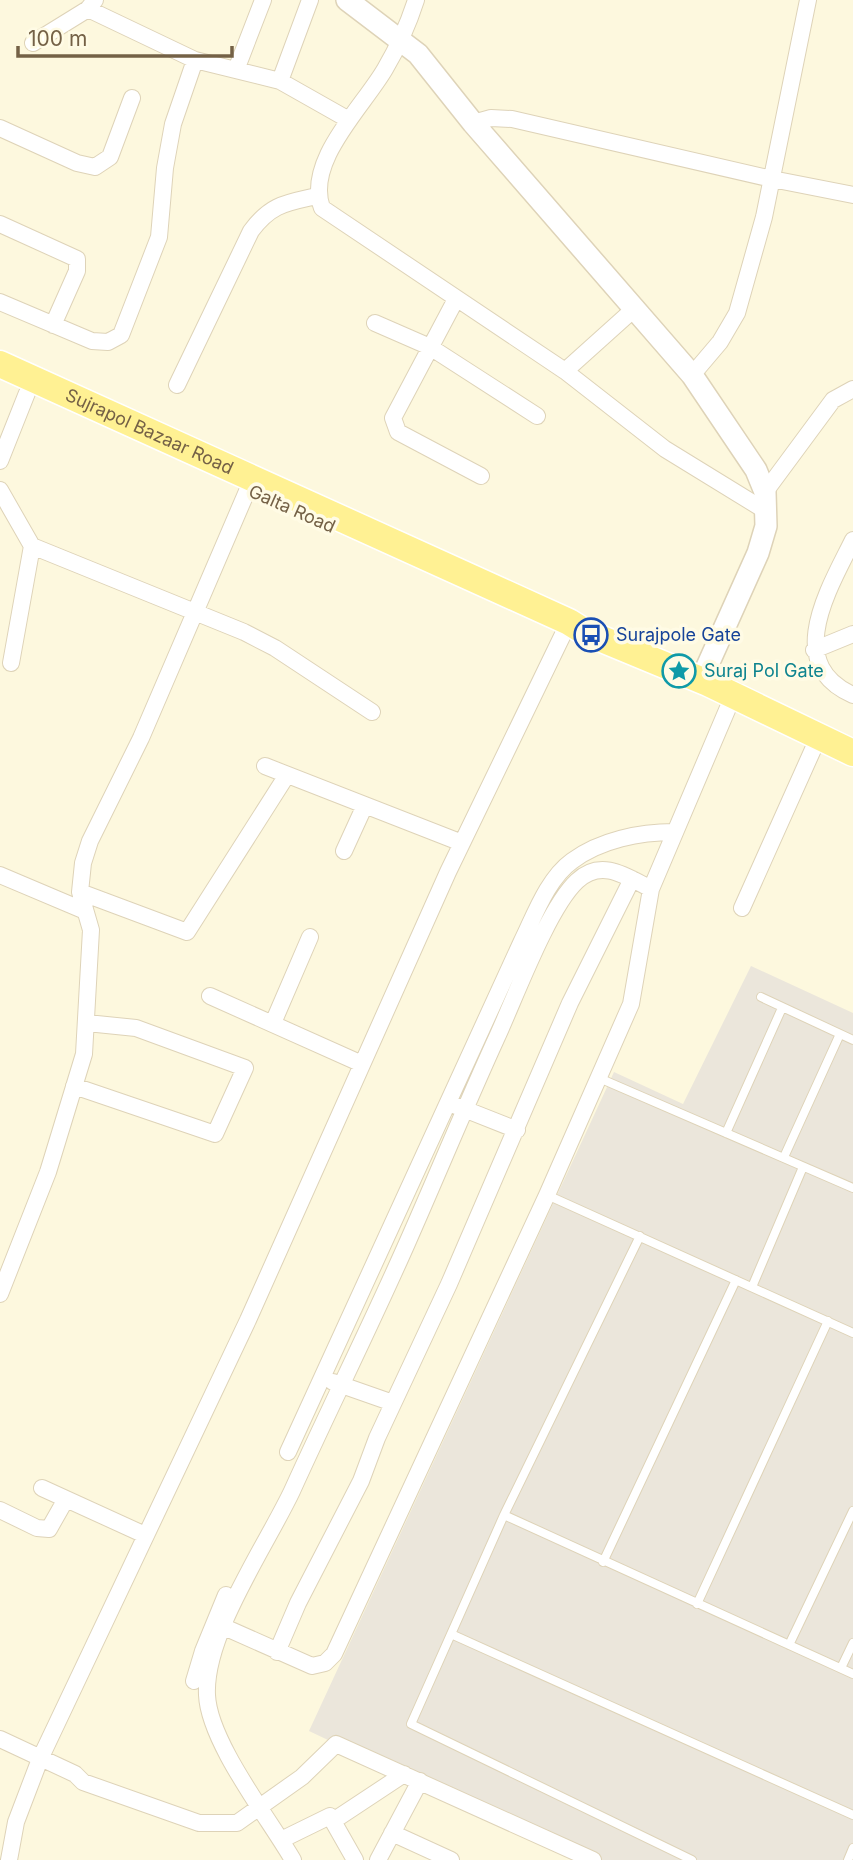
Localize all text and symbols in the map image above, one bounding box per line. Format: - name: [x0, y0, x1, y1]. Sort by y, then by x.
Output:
- scale bar: [18, 14, 231, 58]
- text: 100 m: [28, 26, 87, 51]
- street label: Sujrapol Bazaar Road: [62, 384, 237, 478]
- street label: Galta Road: [246, 480, 339, 537]
- bus stop icon: Surajpole Gate: [572, 616, 610, 654]
- place label: Surajpole Gate: [616, 624, 741, 645]
- place icon: Suraj Pol Gate: [660, 652, 698, 690]
- place label: Suraj Pol Gate: [704, 660, 824, 681]

